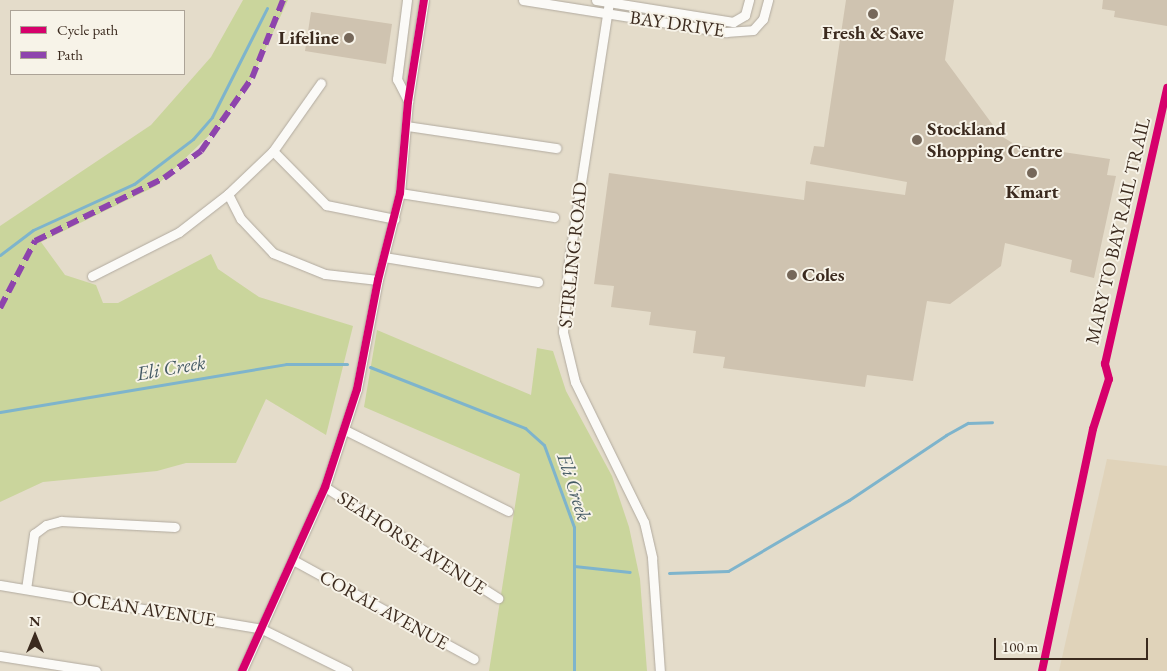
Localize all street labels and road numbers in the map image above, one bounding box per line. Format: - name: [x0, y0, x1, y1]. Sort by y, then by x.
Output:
- street label: BAY DRIVE: [628, 6, 726, 42]
- street label: MARY TO BAY RAIL TRAIL: [1081, 115, 1155, 347]
- street label: STIRLING ROAD: [554, 181, 592, 329]
- street label: SEAHORSE AVENUE: [333, 486, 491, 600]
- street label: CORAL AVENUE: [315, 565, 453, 655]
- street label: OCEAN AVENUE: [71, 586, 217, 632]

